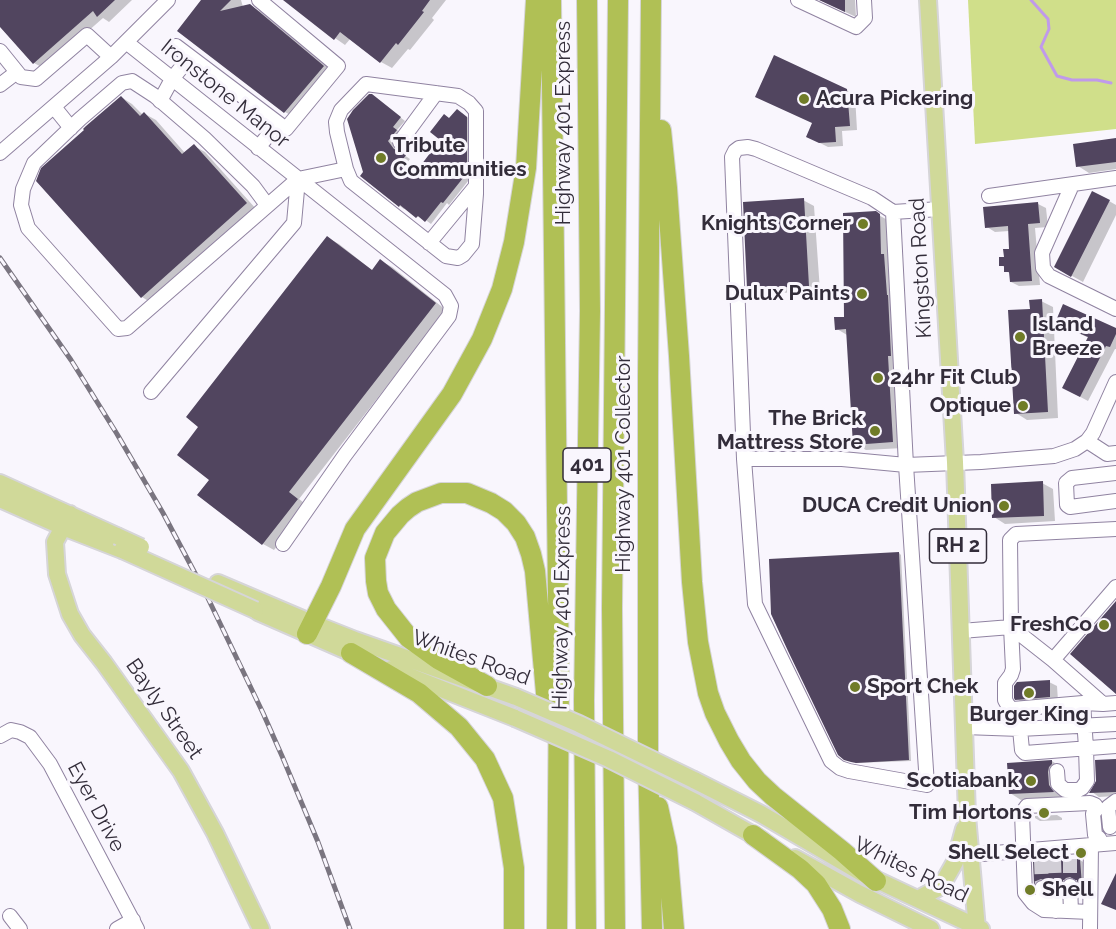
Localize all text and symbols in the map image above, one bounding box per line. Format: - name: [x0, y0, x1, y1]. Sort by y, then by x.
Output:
- street label: Highway 401 Express: [551, 21, 577, 225]
- street label: Ironstone Manor: [156, 34, 294, 154]
- place label: Acura Pickering: [816, 86, 973, 112]
- marker: Acura Pickering: [797, 92, 811, 106]
- place label: Tribute Communities: [393, 133, 527, 183]
- marker: Tribute Communities: [374, 151, 388, 165]
- street label: Kingston Road: [905, 197, 937, 339]
- place label: Knights Corner: [701, 211, 851, 237]
- marker: Knights Corner: [856, 217, 870, 231]
- place label: Dulux Paints: [725, 281, 850, 307]
- marker: Dulux Paints: [855, 287, 869, 301]
- place label: Island Breeze: [1032, 312, 1102, 362]
- marker: Island Breeze: [1013, 330, 1027, 344]
- street label: Highway 401 Collector: [611, 355, 637, 573]
- place label: 24hr Fit Club: [890, 365, 1018, 391]
- marker: 24hr Fit Club: [871, 371, 885, 385]
- place label: Optique: [930, 393, 1011, 419]
- marker: Optique: [1016, 399, 1030, 413]
- place label: The Brick Mattress Store: [717, 406, 863, 456]
- marker: The Brick Mattress Store: [868, 424, 882, 438]
- road number: 401: [563, 448, 611, 482]
- place label: DUCA Credit Union: [802, 493, 992, 519]
- marker: DUCA Credit Union: [997, 499, 1011, 513]
- street label: Highway 401 Express: [548, 506, 576, 710]
- road number: RH 2: [930, 529, 986, 563]
- place label: FreshCo: [1010, 612, 1092, 638]
- marker: FreshCo: [1097, 618, 1111, 632]
- street label: Whites Road: [409, 625, 533, 691]
- street label: Bayly Street: [120, 654, 208, 764]
- place label: Sport Chek: [867, 674, 978, 700]
- marker: Sport Chek: [848, 680, 862, 694]
- marker: Burger King: [1022, 686, 1036, 700]
- place label: Burger King: [969, 702, 1089, 728]
- street label: Eyer Drive: [62, 758, 130, 856]
- place label: Scotiabank: [907, 768, 1019, 794]
- marker: Scotiabank: [1024, 774, 1038, 788]
- place label: Tim Hortons: [909, 800, 1032, 826]
- marker: Tim Hortons: [1037, 806, 1051, 820]
- street label: Whites Road: [850, 832, 972, 908]
- place label: Shell Select: [948, 840, 1069, 866]
- marker: Shell Select: [1074, 846, 1088, 860]
- place label: Shell: [1042, 877, 1093, 903]
- marker: Shell: [1023, 883, 1037, 897]

